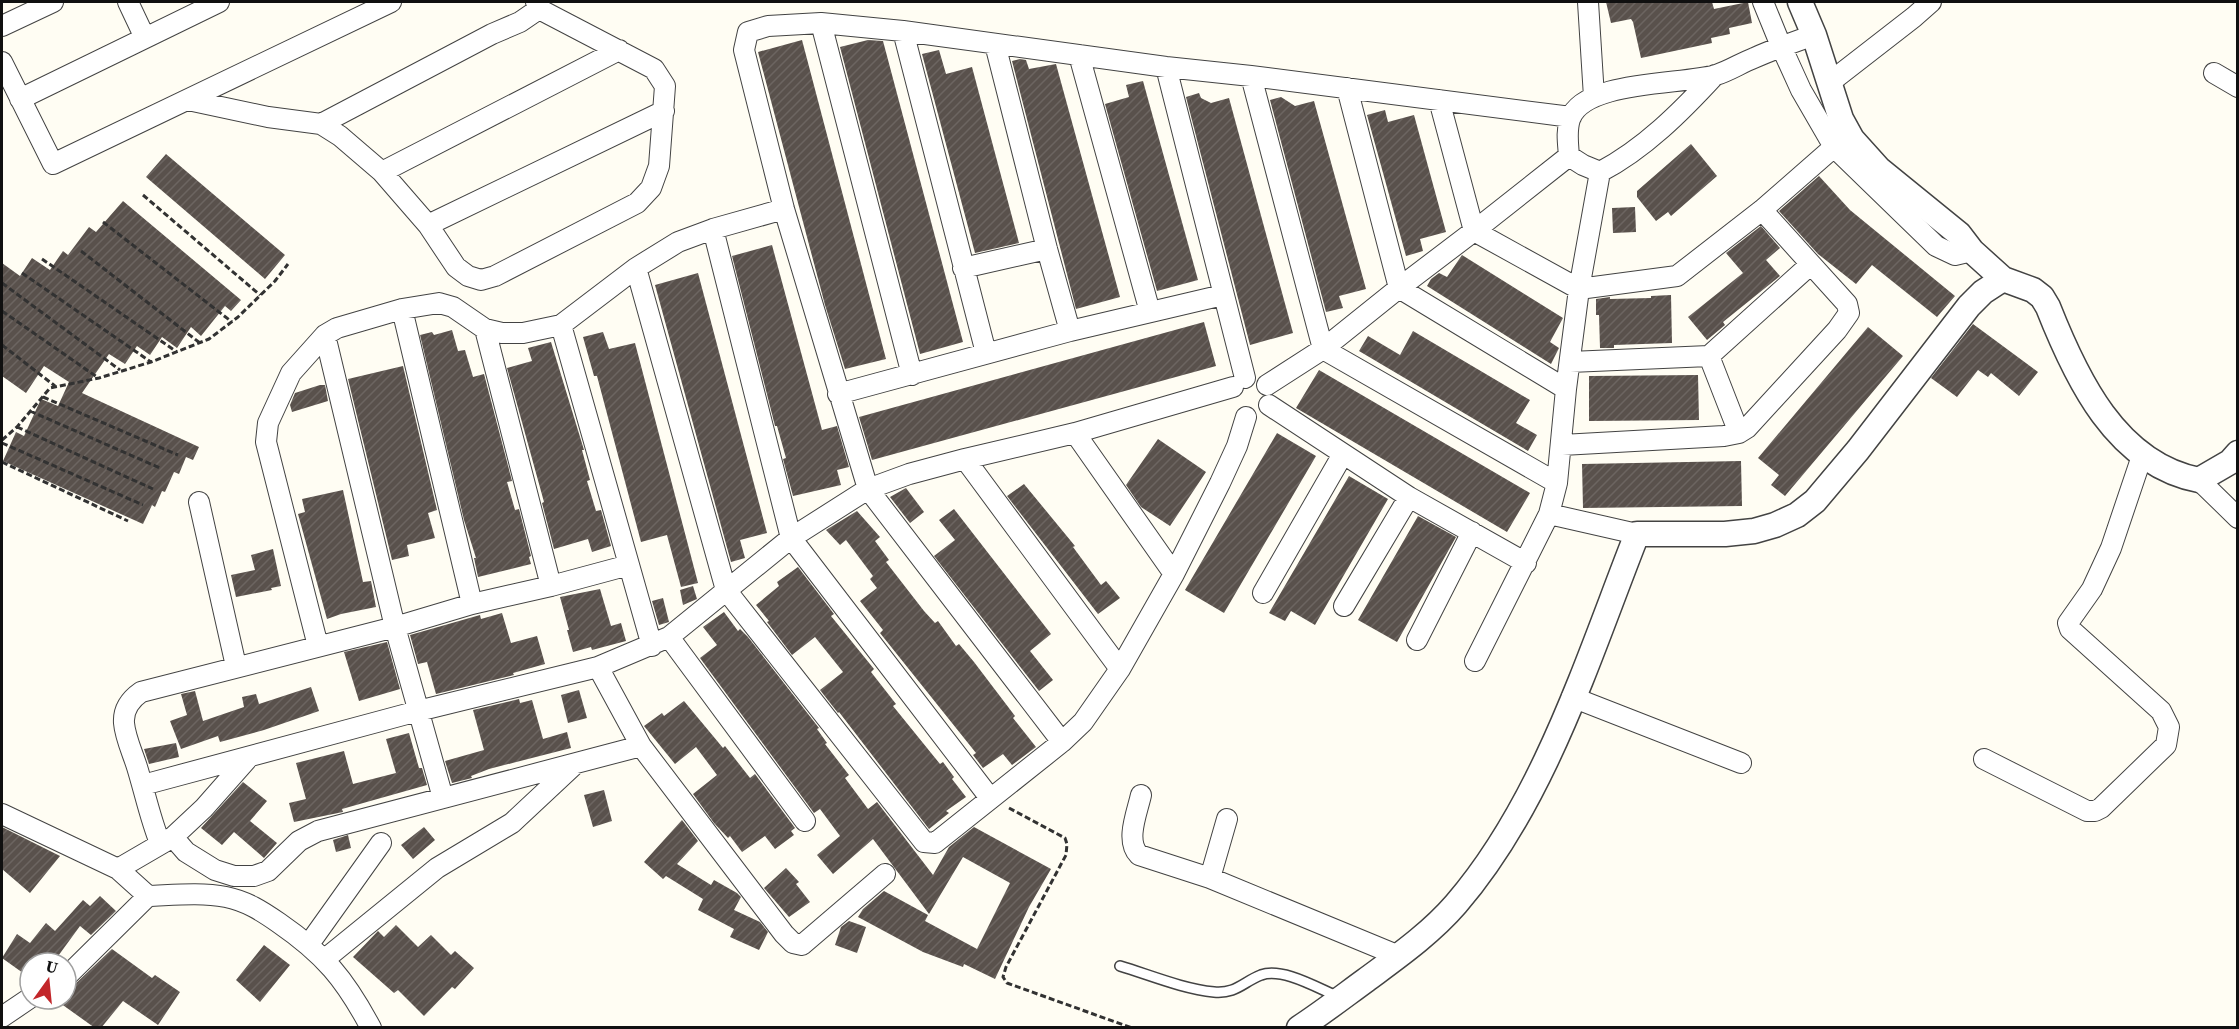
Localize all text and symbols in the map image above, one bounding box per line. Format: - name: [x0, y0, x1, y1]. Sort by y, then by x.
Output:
- north arrow: [18, 951, 78, 1011]
- text: U: [43, 954, 61, 979]

